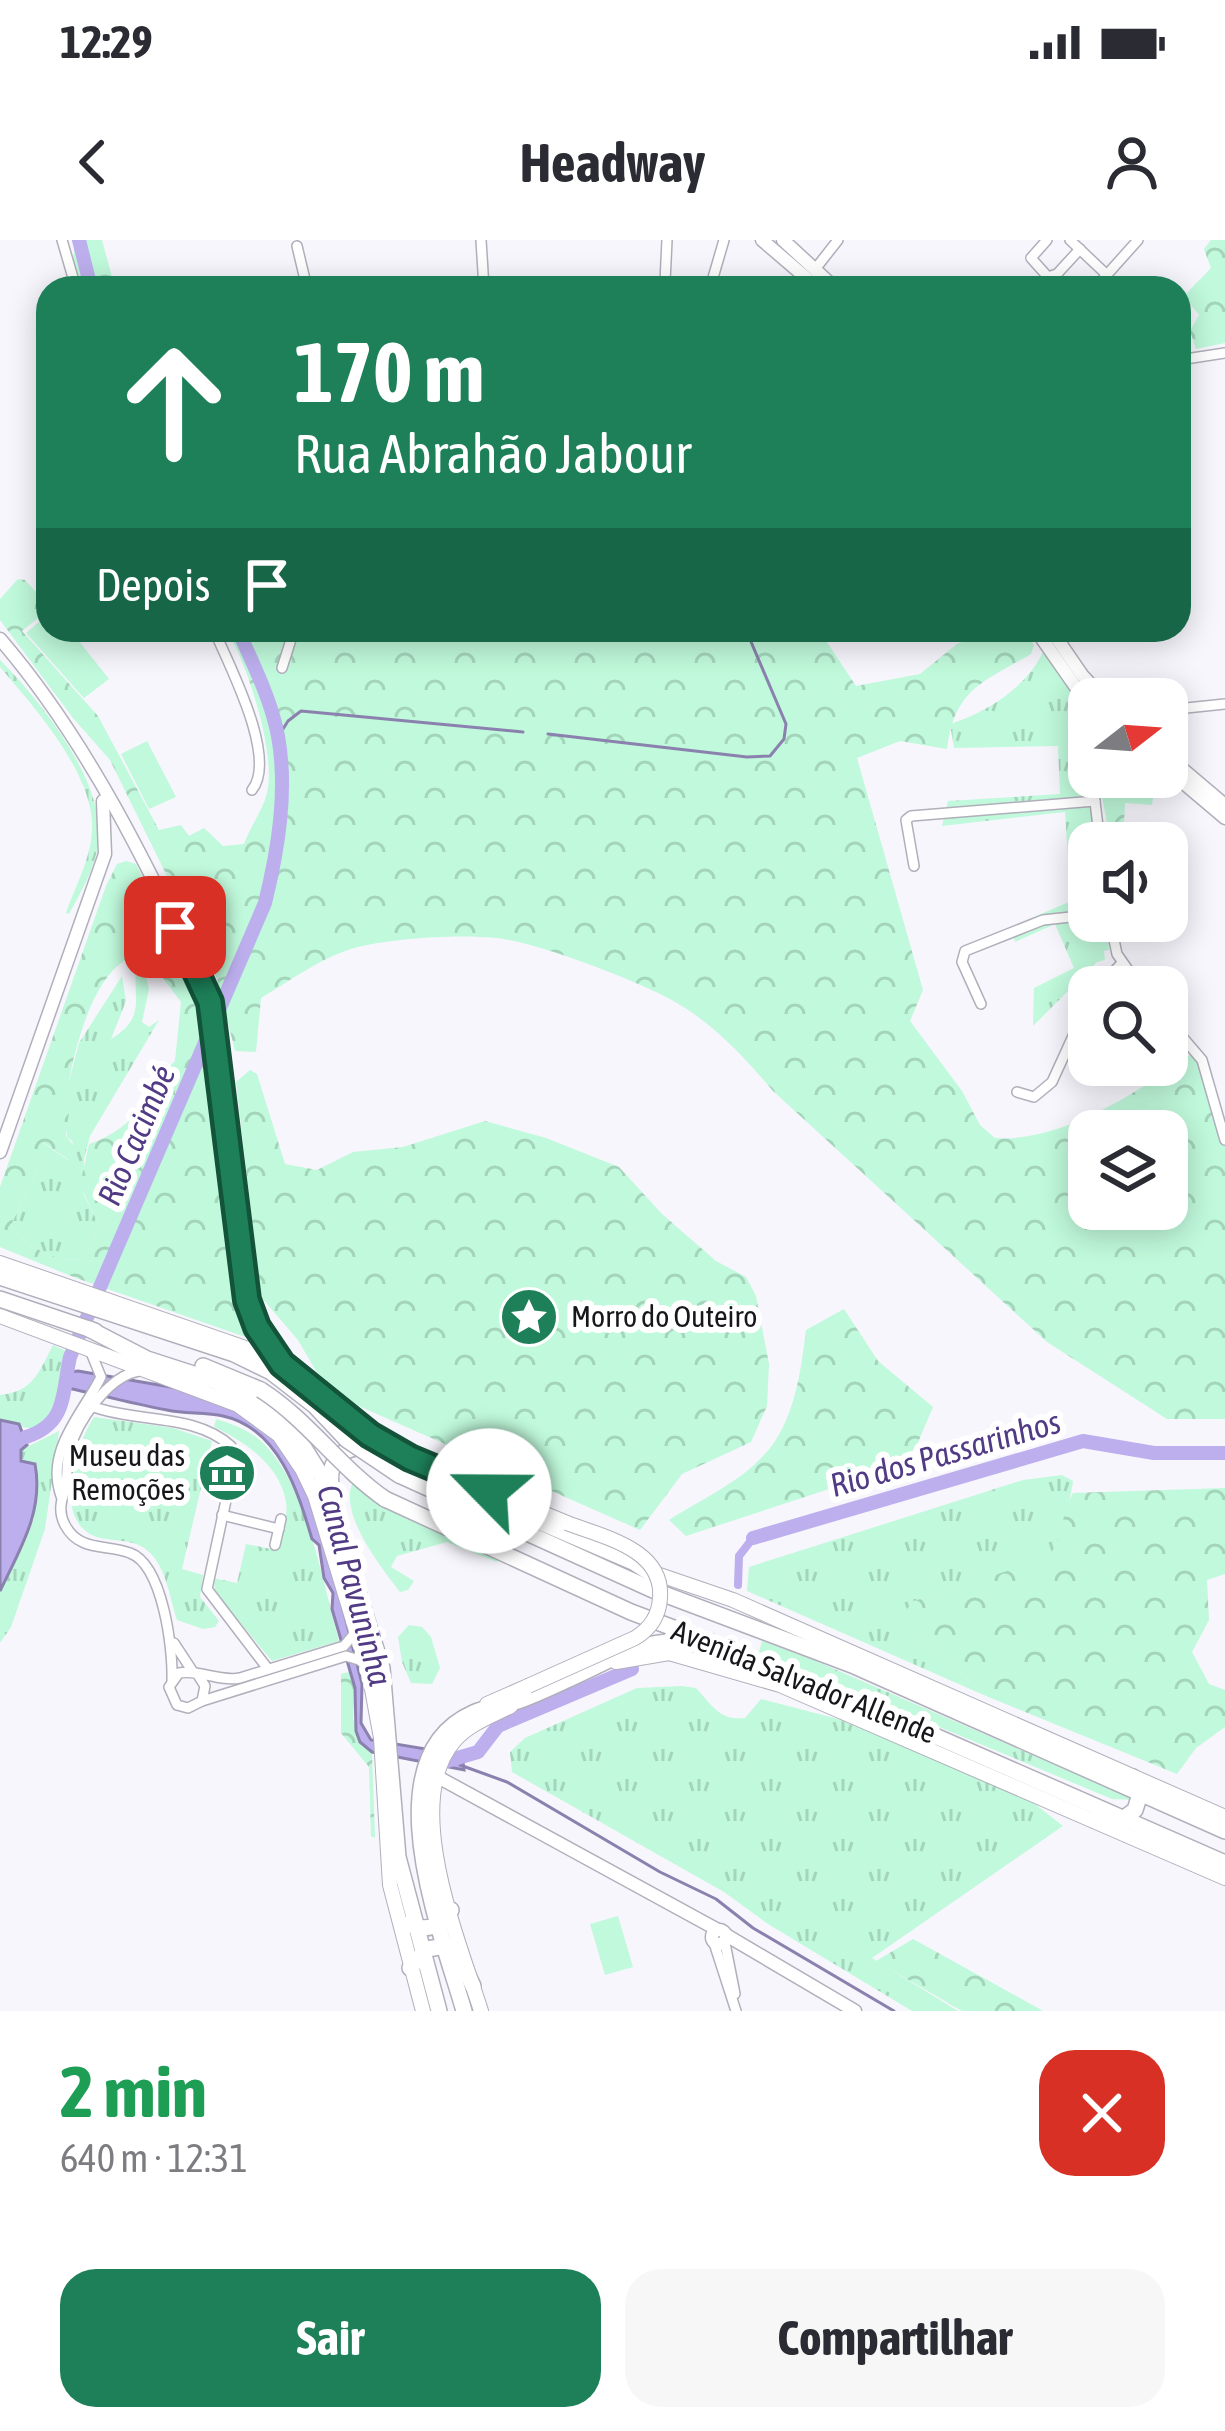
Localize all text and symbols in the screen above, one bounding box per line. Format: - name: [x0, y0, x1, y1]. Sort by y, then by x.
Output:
- text: 12:29: [60, 16, 153, 68]
- icon: back: [60, 129, 126, 195]
- icon: person: [1099, 129, 1165, 195]
- text: Headway: [520, 132, 705, 193]
- icon: ahead: [96, 324, 252, 480]
- text: 170 m: [294, 324, 484, 420]
- text: Rua Abrahão Jabour: [294, 423, 691, 484]
- icon: arrive: [234, 552, 300, 618]
- text: Depois: [96, 559, 210, 611]
- north arrow: [1068, 678, 1188, 798]
- map controls: [1068, 678, 1188, 1230]
- button: sound: [1068, 822, 1188, 942]
- pin: [124, 876, 226, 978]
- icon: arrive: [142, 894, 208, 960]
- button: search: [1068, 966, 1188, 1086]
- water label: Rio Cacimbé: [89, 1059, 183, 1211]
- button: layers: [1068, 1110, 1188, 1230]
- place icon: Morro do Outeiro: [498, 1286, 560, 1348]
- place label: Morro do Outeiro: [571, 1299, 757, 1333]
- water label: Rio dos Passarinhos: [825, 1402, 1065, 1504]
- position arrow: [426, 1428, 552, 1554]
- place label: Museu das Remoções: [69, 1438, 185, 1506]
- museum icon: Museu das Remoções: [196, 1442, 258, 1504]
- water label: Canal Pavuninha: [310, 1480, 400, 1690]
- street label: Avenida Salvador Allende: [667, 1613, 941, 1750]
- text: 2 min: [60, 2050, 207, 2132]
- button: close: [1039, 2050, 1165, 2176]
- text: 640 m · 12:31: [60, 2136, 248, 2180]
- button: Sair: [60, 2269, 601, 2407]
- button: Compartilhar: [625, 2269, 1165, 2407]

